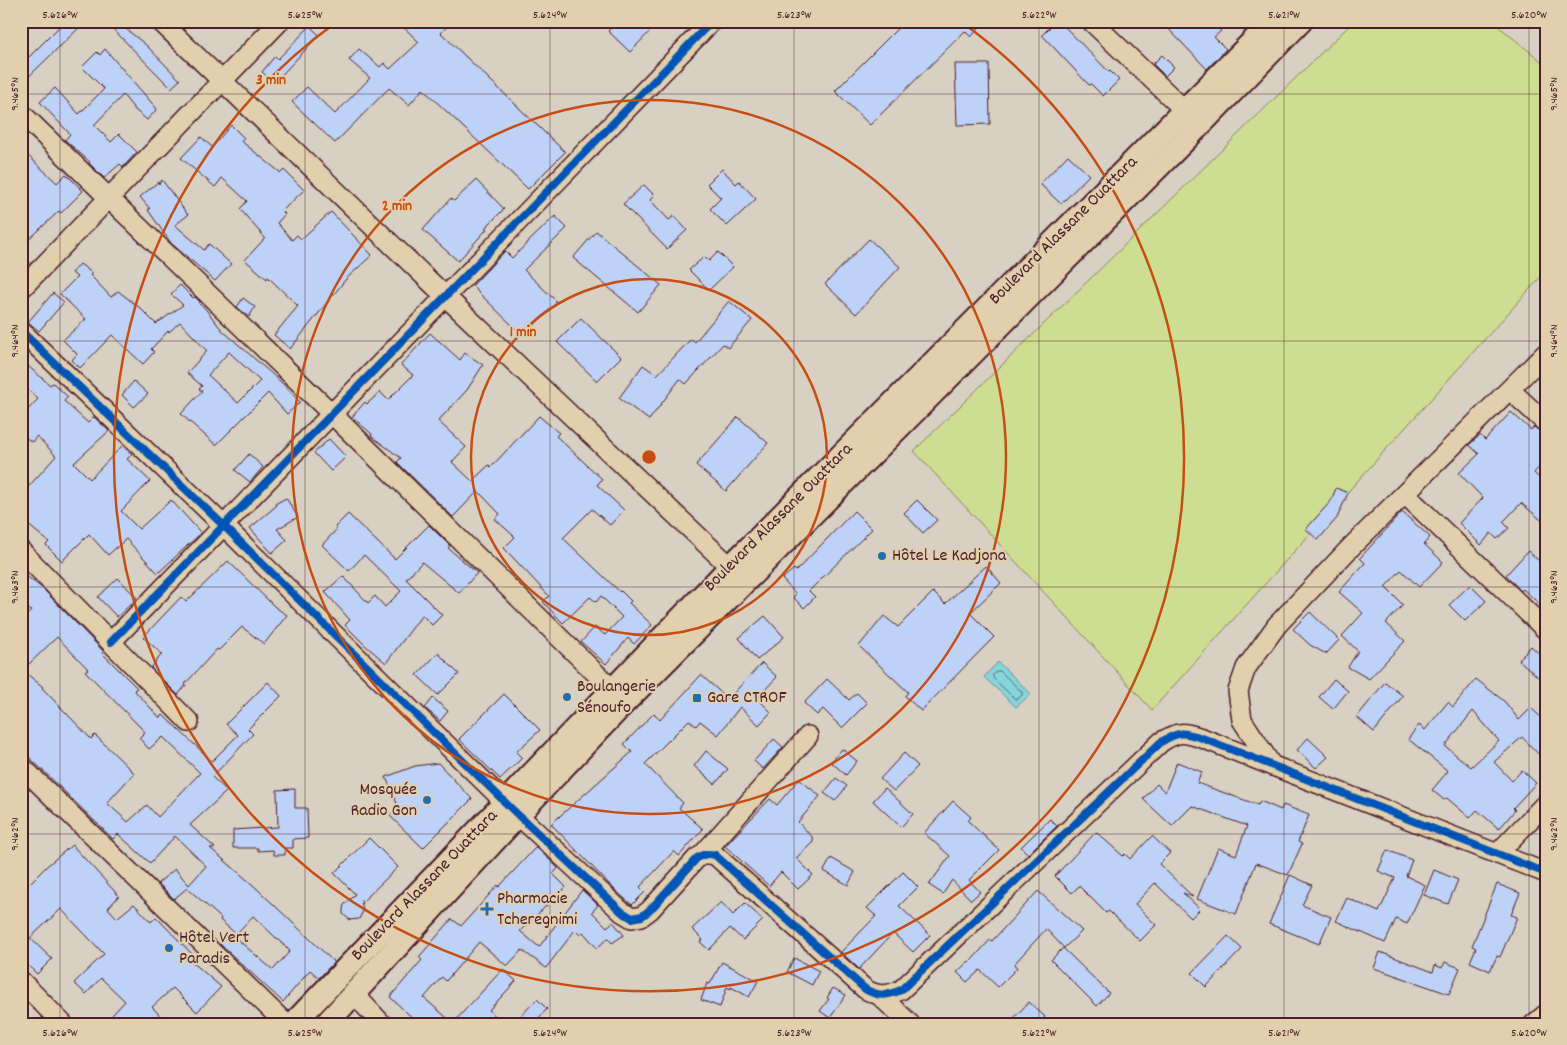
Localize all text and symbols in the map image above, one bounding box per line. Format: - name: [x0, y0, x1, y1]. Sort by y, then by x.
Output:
- text: 5.626°W: [42, 7, 78, 24]
- text: 5.625°W: [288, 7, 323, 24]
- text: 5.624°W: [533, 7, 567, 24]
- text: 5.623°W: [777, 7, 811, 24]
- text: 5.622°W: [1022, 7, 1056, 24]
- text: 5.621°W: [1268, 7, 1300, 24]
- text: 5.620°W: [1511, 7, 1547, 24]
- text: 3 min: [256, 70, 286, 92]
- text: 9.465°N: [7, 77, 24, 111]
- text: 9.465°N: [1546, 77, 1563, 111]
- street label: Boulevard Alassane Ouattara: [984, 151, 1144, 311]
- text: 2 min: [382, 196, 412, 218]
- text: 1 min: [510, 322, 536, 344]
- text: 9.464°N: [7, 324, 24, 358]
- text: 9.464°N: [1546, 324, 1563, 358]
- street label: Boulevard Alassane Ouattara: [699, 438, 859, 598]
- centre of rings: [640, 448, 658, 466]
- place label: Hôtel Le Kadjona: [892, 544, 1007, 569]
- marker: Hôtel Le Kadjona: [876, 550, 888, 562]
- text: 9.463°N: [7, 570, 24, 604]
- text: 9.463°N: [1546, 570, 1563, 604]
- place label: Boulangerie Sénoufo: [577, 675, 656, 721]
- place label: Gare CTROF: [707, 686, 786, 711]
- marker: Boulangerie Sénoufo: [561, 691, 573, 703]
- marker: Gare CTROF: [691, 692, 703, 704]
- place label: Mosquée Radio Gon: [351, 778, 417, 824]
- marker: Mosquée Radio Gon: [421, 794, 433, 806]
- street label: Boulevard Alassane Ouattara: [346, 804, 504, 967]
- text: 9.462°N: [7, 817, 24, 851]
- text: 9.462°N: [1546, 817, 1563, 851]
- place label: Pharmacie Tcheregnimi: [497, 887, 577, 933]
- marker: Pharmacie Tcheregnimi: [481, 903, 493, 915]
- place label: Hôtel Vert Paradis: [179, 926, 249, 972]
- marker: Hôtel Vert Paradis: [163, 942, 175, 954]
- text: 5.626°W: [42, 1025, 78, 1042]
- text: 5.625°W: [288, 1025, 323, 1042]
- text: 5.624°W: [533, 1025, 567, 1042]
- text: 5.623°W: [777, 1025, 811, 1042]
- text: 5.622°W: [1022, 1025, 1056, 1042]
- text: 5.621°W: [1268, 1025, 1300, 1042]
- text: 5.620°W: [1511, 1025, 1547, 1042]

